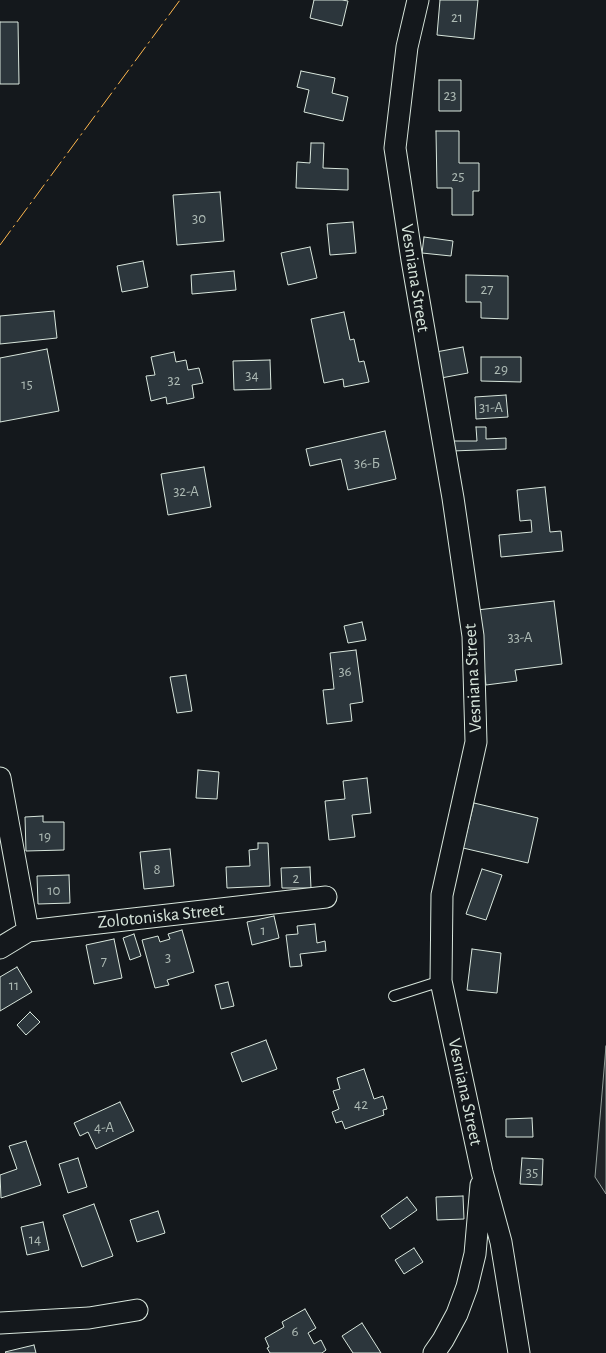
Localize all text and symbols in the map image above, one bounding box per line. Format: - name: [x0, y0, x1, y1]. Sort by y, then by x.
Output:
- house number: 21: [451, 8, 463, 26]
- house number: 23: [443, 86, 457, 104]
- house number: 25: [451, 167, 465, 185]
- house number: 30: [192, 209, 206, 227]
- street label: Vesniana Street: [396, 222, 434, 334]
- house number: 27: [480, 280, 494, 298]
- house number: 29: [494, 360, 508, 378]
- house number: 34: [245, 366, 259, 384]
- house number: 32: [167, 371, 181, 389]
- house number: 15: [21, 375, 33, 393]
- house number: 31-А: [479, 398, 503, 416]
- house number: 36-Б: [354, 454, 380, 472]
- house number: 32-А: [173, 482, 199, 500]
- street label: Vesniana Street: [459, 623, 487, 733]
- house number: 33-А: [507, 628, 533, 646]
- house number: 36: [338, 662, 352, 680]
- house number: 19: [39, 827, 51, 845]
- house number: 8: [153, 860, 161, 878]
- house number: 2: [293, 869, 299, 887]
- house number: 10: [47, 881, 61, 899]
- street label: Zolotoniska Street: [97, 899, 225, 933]
- house number: 1: [260, 921, 266, 939]
- house number: 3: [165, 948, 171, 966]
- house number: 7: [101, 952, 107, 970]
- house number: 11: [9, 976, 19, 994]
- street label: Vesniana Street: [443, 1036, 487, 1148]
- house number: 42: [354, 1095, 368, 1113]
- house number: 4-А: [94, 1118, 114, 1136]
- house number: 35: [526, 1163, 538, 1181]
- house number: 14: [29, 1230, 41, 1248]
- house number: 6: [291, 1322, 299, 1340]

